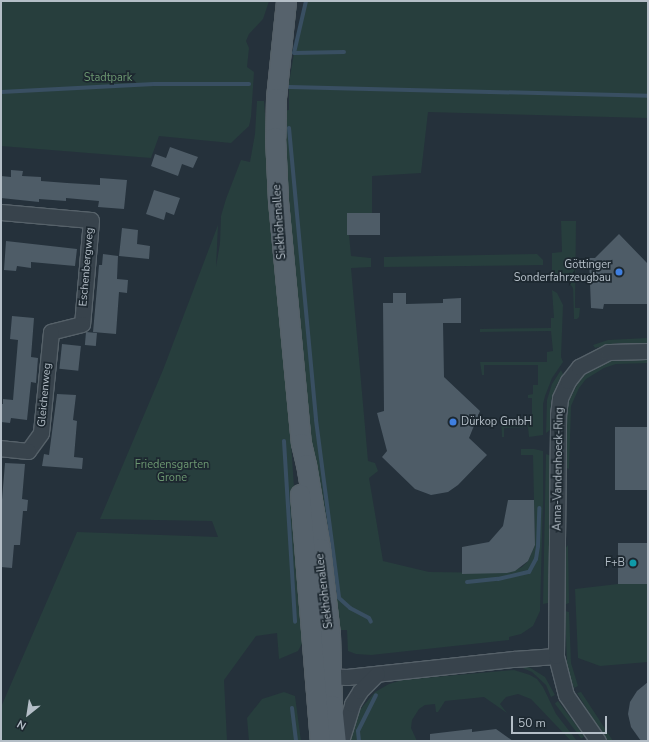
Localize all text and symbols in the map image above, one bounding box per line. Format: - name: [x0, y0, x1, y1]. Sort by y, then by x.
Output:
- park label: Stadtpark: [84, 71, 132, 85]
- street label: Siekhöhenallee: [271, 184, 289, 260]
- street label: Eschenbergweg: [77, 227, 97, 307]
- place label: Göttinger Sonderfahrzeugbau: [514, 259, 611, 285]
- marker: Göttinger Sonderfahrzeugbau: [614, 267, 624, 277]
- street label: Gleichenweg: [36, 362, 54, 428]
- street label: Anna-Vandenhoeck-Ring: [551, 407, 567, 531]
- place label: Dürkop GmbH: [461, 415, 532, 429]
- marker: Dürkop GmbH: [448, 417, 458, 427]
- park label: Friedensgarten Grone: [135, 459, 209, 485]
- street label: Siekhöhenallee: [314, 553, 336, 629]
- place label: F+B: [605, 556, 625, 570]
- marker: F+B: [628, 558, 638, 568]
- north arrow: [8, 694, 48, 734]
- scale bar: [513, 708, 609, 734]
- text: 50 m: [518, 715, 546, 731]
- text: N: [14, 716, 29, 733]

